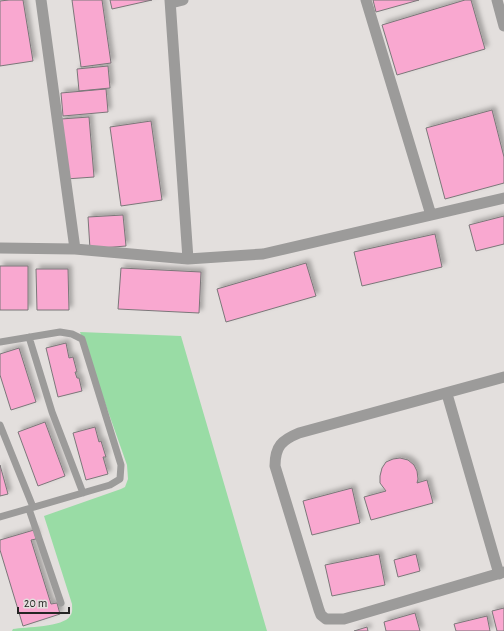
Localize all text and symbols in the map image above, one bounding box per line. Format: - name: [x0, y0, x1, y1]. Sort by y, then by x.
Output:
- scale bar: [18, 589, 69, 615]
- text: 20 m: [24, 597, 47, 609]

